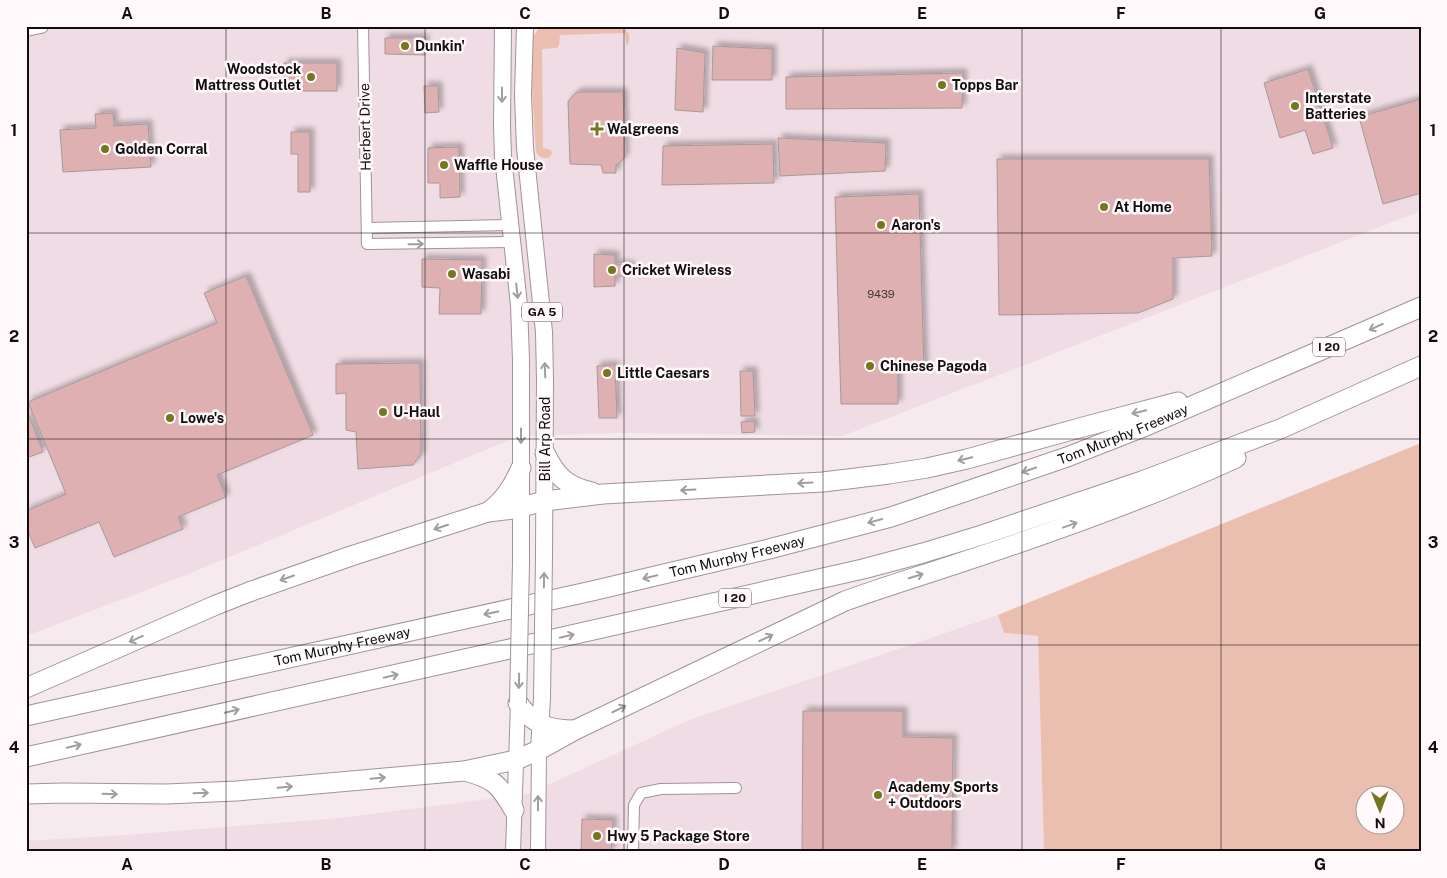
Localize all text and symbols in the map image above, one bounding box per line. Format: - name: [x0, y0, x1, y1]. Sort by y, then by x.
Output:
- text: A: [121, 4, 133, 23]
- text: B: [321, 4, 332, 23]
- text: C: [519, 4, 531, 23]
- text: D: [718, 4, 730, 23]
- text: E: [917, 4, 927, 23]
- text: F: [1116, 4, 1126, 23]
- text: G: [1314, 4, 1326, 23]
- place label: Dunkin': [415, 38, 465, 54]
- marker: Dunkin': [399, 40, 411, 52]
- place label: Woodstock Mattress Outlet: [195, 61, 301, 93]
- marker: Woodstock Mattress Outlet: [305, 71, 317, 83]
- place label: Topps Bar: [952, 77, 1019, 93]
- marker: Topps Bar: [936, 79, 948, 91]
- street label: Herbert Drive: [356, 83, 374, 171]
- one-way arrow: [497, 86, 507, 102]
- place label: Interstate Batteries: [1305, 90, 1371, 122]
- marker: Interstate Batteries: [1289, 100, 1301, 112]
- text: 1: [11, 121, 17, 140]
- place label: Walgreens: [607, 121, 679, 137]
- text: 1: [1430, 121, 1436, 140]
- marker: Walgreens: [591, 123, 603, 135]
- place label: Golden Corral: [115, 141, 208, 157]
- marker: Golden Corral: [99, 143, 111, 155]
- place label: Waffle House: [454, 157, 543, 173]
- marker: Waffle House: [438, 159, 450, 171]
- place label: At Home: [1114, 199, 1172, 215]
- marker: At Home: [1098, 201, 1110, 213]
- place label: Aaron's: [891, 217, 941, 233]
- marker: Aaron's: [875, 219, 887, 231]
- one-way arrow: [407, 239, 423, 248]
- place label: Cricket Wireless: [622, 262, 732, 278]
- marker: Cricket Wireless: [606, 264, 618, 276]
- place label: Wasabi: [462, 266, 510, 282]
- marker: Wasabi: [446, 268, 458, 280]
- one-way arrow: [512, 283, 522, 299]
- house number: 9439: [867, 288, 895, 300]
- road number: GA 5: [522, 302, 562, 322]
- one-way arrow: [1369, 322, 1384, 332]
- text: 2: [9, 327, 19, 346]
- text: 2: [1428, 327, 1438, 346]
- road number: I 20: [1313, 338, 1345, 357]
- place label: Chinese Pagoda: [880, 358, 987, 374]
- marker: Chinese Pagoda: [864, 360, 876, 372]
- one-way arrow: [540, 362, 550, 378]
- place label: Little Caesars: [617, 365, 710, 381]
- marker: Little Caesars: [601, 367, 613, 379]
- street label: Bill Arp Road: [537, 397, 553, 481]
- street label: Tom Murphy Freeway: [1056, 400, 1191, 468]
- place label: U-Haul: [393, 404, 441, 420]
- marker: U-Haul: [377, 406, 389, 418]
- one-way arrow: [1132, 408, 1148, 417]
- place label: Lowe's: [180, 410, 224, 426]
- marker: Lowe's: [164, 412, 176, 424]
- one-way arrow: [516, 428, 526, 444]
- one-way arrow: [958, 455, 974, 464]
- one-way arrow: [1022, 466, 1038, 475]
- one-way arrow: [797, 479, 813, 488]
- one-way arrow: [680, 485, 696, 494]
- one-way arrow: [868, 517, 884, 526]
- one-way arrow: [1062, 520, 1077, 529]
- one-way arrow: [433, 522, 449, 532]
- street label: Tom Murphy Freeway: [668, 532, 807, 580]
- text: 3: [9, 533, 19, 552]
- text: 3: [1428, 533, 1438, 552]
- one-way arrow: [907, 571, 923, 581]
- one-way arrow: [539, 572, 549, 588]
- one-way arrow: [642, 573, 658, 582]
- one-way arrow: [280, 574, 295, 583]
- road number: I 20: [719, 588, 751, 608]
- one-way arrow: [483, 609, 499, 618]
- street label: Tom Murphy Freeway: [273, 623, 413, 669]
- one-way arrow: [558, 631, 574, 640]
- one-way arrow: [758, 633, 773, 642]
- one-way arrow: [129, 635, 144, 645]
- one-way arrow: [383, 671, 399, 680]
- one-way arrow: [514, 673, 523, 689]
- one-way arrow: [611, 703, 626, 713]
- one-way arrow: [224, 706, 240, 715]
- text: 4: [9, 738, 20, 757]
- text: 4: [1428, 738, 1439, 757]
- one-way arrow: [65, 741, 81, 751]
- one-way arrow: [370, 774, 386, 783]
- place label: Academy Sports + Outdoors: [888, 779, 998, 811]
- one-way arrow: [277, 782, 293, 792]
- north arrow: [1354, 786, 1404, 836]
- one-way arrow: [193, 788, 209, 797]
- one-way arrow: [102, 789, 118, 798]
- marker: Academy Sports + Outdoors: [872, 789, 884, 801]
- one-way arrow: [533, 795, 543, 812]
- text: N: [1375, 815, 1386, 831]
- place label: Hwy 5 Package Store: [607, 828, 750, 844]
- marker: Hwy 5 Package Store: [591, 830, 603, 842]
- text: A: [121, 855, 133, 874]
- text: B: [321, 855, 332, 874]
- text: C: [519, 855, 531, 874]
- text: D: [718, 855, 730, 874]
- text: E: [917, 855, 927, 874]
- text: F: [1116, 855, 1126, 874]
- text: G: [1314, 855, 1326, 874]

